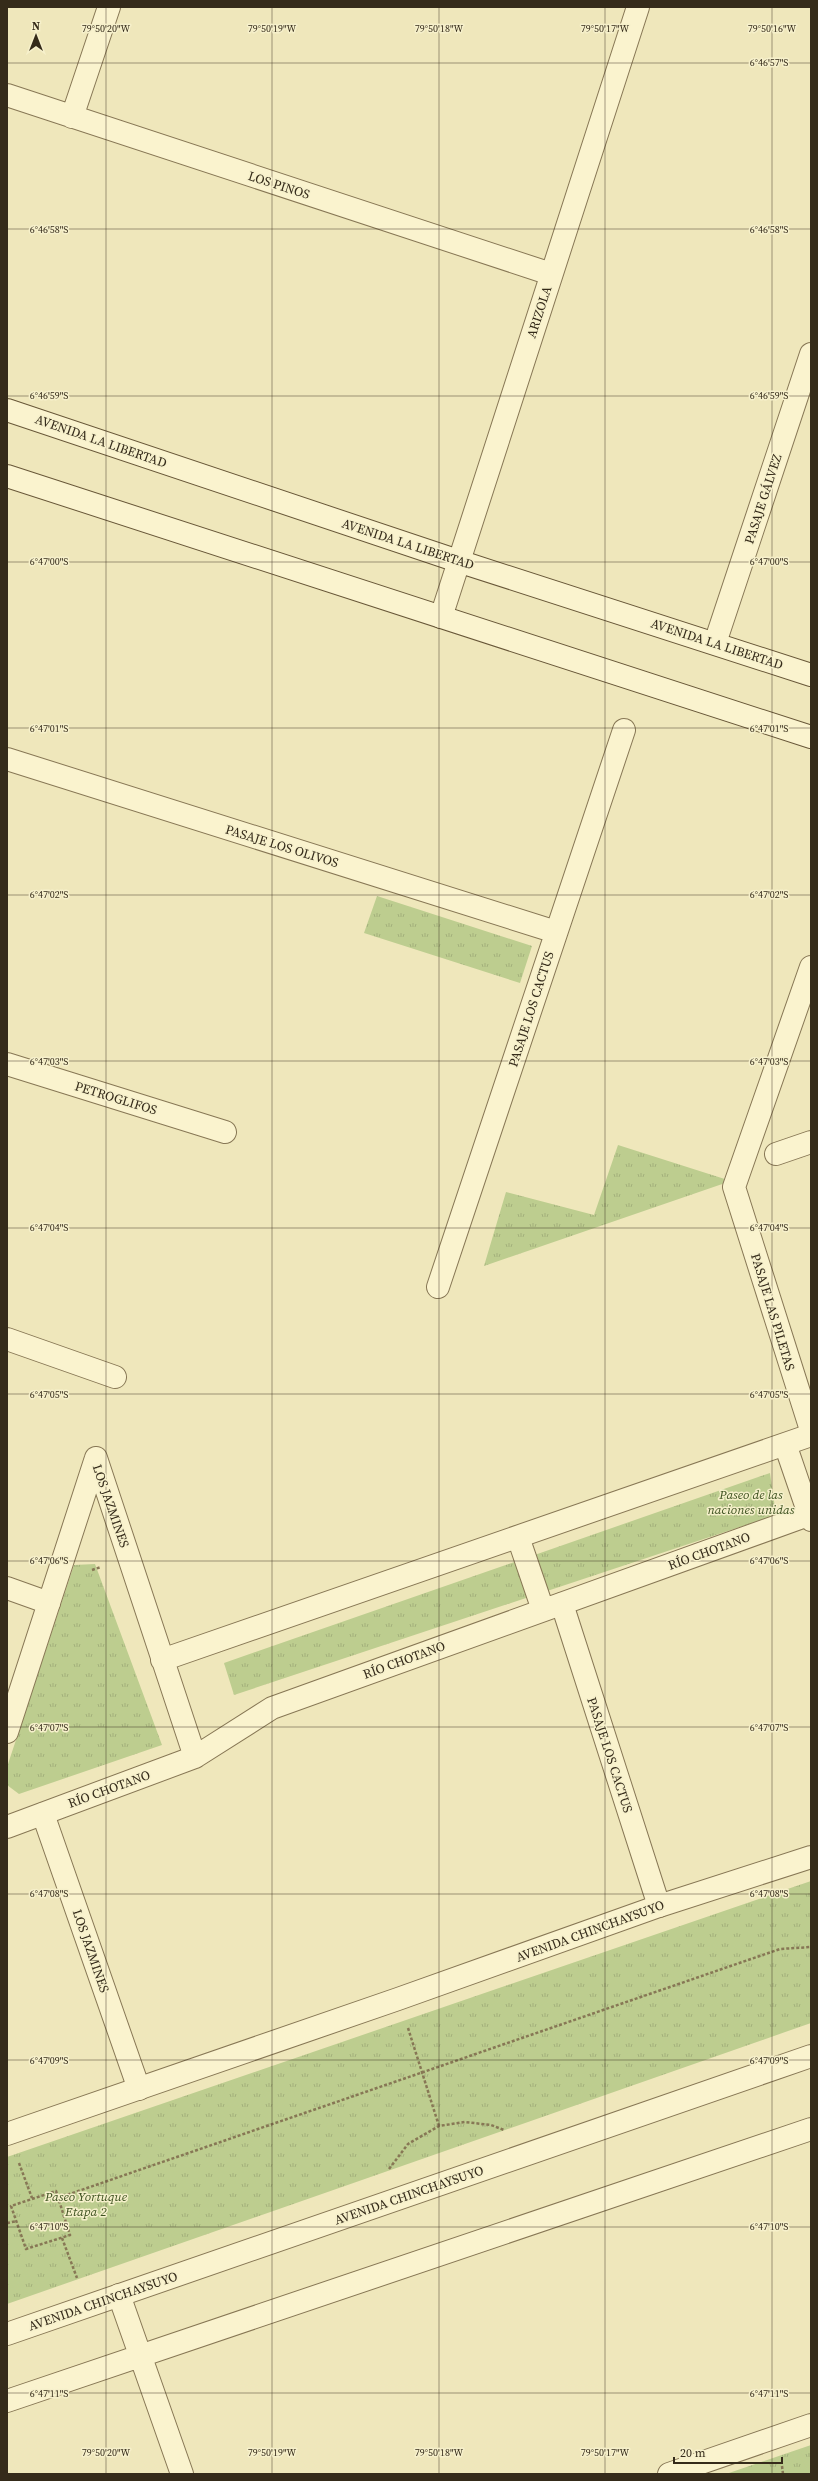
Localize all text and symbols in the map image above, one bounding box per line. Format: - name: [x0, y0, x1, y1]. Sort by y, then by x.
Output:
- north arrow: [16, 16, 56, 56]
- text: N: [32, 19, 40, 34]
- text: 79°50'20"W: [82, 22, 131, 35]
- text: 79°50'19"W: [248, 22, 297, 35]
- text: 79°50'18"W: [415, 22, 464, 35]
- text: 79°50'17"W: [581, 22, 630, 35]
- text: 79°50'16"W: [748, 22, 797, 35]
- text: 6°46'57"S: [750, 56, 788, 69]
- street label: LOS PINOS: [246, 167, 312, 203]
- text: 6°46'58"S: [30, 223, 68, 236]
- text: 6°46'58"S: [750, 223, 788, 236]
- street label: ARIZOLA: [523, 283, 556, 340]
- text: 6°46'59"S: [30, 389, 68, 402]
- text: 6°46'59"S: [750, 389, 788, 402]
- street label: AVENIDA LA LIBERTAD: [33, 410, 169, 472]
- street label: PASAJE GÁLVEZ: [741, 452, 785, 546]
- street label: AVENIDA LA LIBERTAD: [340, 515, 476, 573]
- text: 6°47'00"S: [30, 555, 68, 568]
- text: 6°47'00"S: [750, 555, 788, 568]
- street label: AVENIDA LA LIBERTAD: [649, 615, 785, 673]
- text: 6°47'01"S: [30, 722, 68, 735]
- text: 6°47'01"S: [750, 722, 788, 735]
- street label: PASAJE LOS OLIVOS: [223, 821, 341, 871]
- text: 6°47'02"S: [30, 888, 68, 901]
- text: 6°47'02"S: [750, 888, 788, 901]
- street label: PASAJE LOS CACTUS: [504, 949, 558, 1069]
- text: 6°47'03"S: [30, 1055, 68, 1068]
- text: 6°47'03"S: [750, 1055, 788, 1068]
- street label: PETROGLIFOS: [73, 1077, 159, 1119]
- text: 6°47'04"S: [30, 1221, 68, 1234]
- text: 6°47'04"S: [750, 1221, 788, 1234]
- street label: PASAJE LAS PILETAS: [747, 1251, 799, 1373]
- text: 6°47'05"S: [30, 1388, 68, 1401]
- text: 6°47'05"S: [750, 1388, 788, 1401]
- street label: LOS JAZMINES: [89, 1462, 133, 1550]
- park label: Paseo de las naciones unidas: [708, 1486, 795, 1518]
- street label: RÍO CHOTANO: [666, 1528, 752, 1574]
- text: 6°47'06"S: [30, 1554, 68, 1567]
- text: 6°47'06"S: [750, 1554, 788, 1567]
- street label: RÍO CHOTANO: [361, 1637, 447, 1683]
- street label: PASAJE LOS CACTUS: [583, 1695, 637, 1815]
- text: 6°47'07"S: [30, 1721, 68, 1734]
- text: 6°47'07"S: [750, 1721, 788, 1734]
- street label: RÍO CHOTANO: [66, 1766, 152, 1812]
- text: 6°47'08"S: [30, 1887, 68, 1900]
- text: 6°47'08"S: [750, 1887, 788, 1900]
- street label: AVENIDA CHINCHAYSUYO: [513, 1896, 667, 1966]
- street label: LOS JAZMINES: [69, 1907, 113, 1995]
- text: 6°47'09"S: [30, 2054, 68, 2067]
- text: 6°47'09"S: [750, 2054, 788, 2067]
- street label: AVENIDA CHINCHAYSUYO: [332, 2161, 486, 2229]
- park label: Paseo Yortuque Etapa 2: [44, 2188, 128, 2220]
- text: 6°47'10"S: [30, 2220, 68, 2233]
- text: 6°47'10"S: [750, 2220, 788, 2233]
- street label: AVENIDA CHINCHAYSUYO: [26, 2267, 180, 2335]
- text: 6°47'11"S: [30, 2387, 68, 2400]
- text: 6°47'11"S: [750, 2387, 788, 2400]
- scale bar: [674, 2439, 782, 2465]
- text: 20 m: [680, 2445, 706, 2461]
- text: 79°50'20"W: [82, 2446, 131, 2459]
- text: 79°50'19"W: [248, 2446, 297, 2459]
- text: 79°50'18"W: [415, 2446, 464, 2459]
- text: 79°50'17"W: [581, 2446, 630, 2459]

